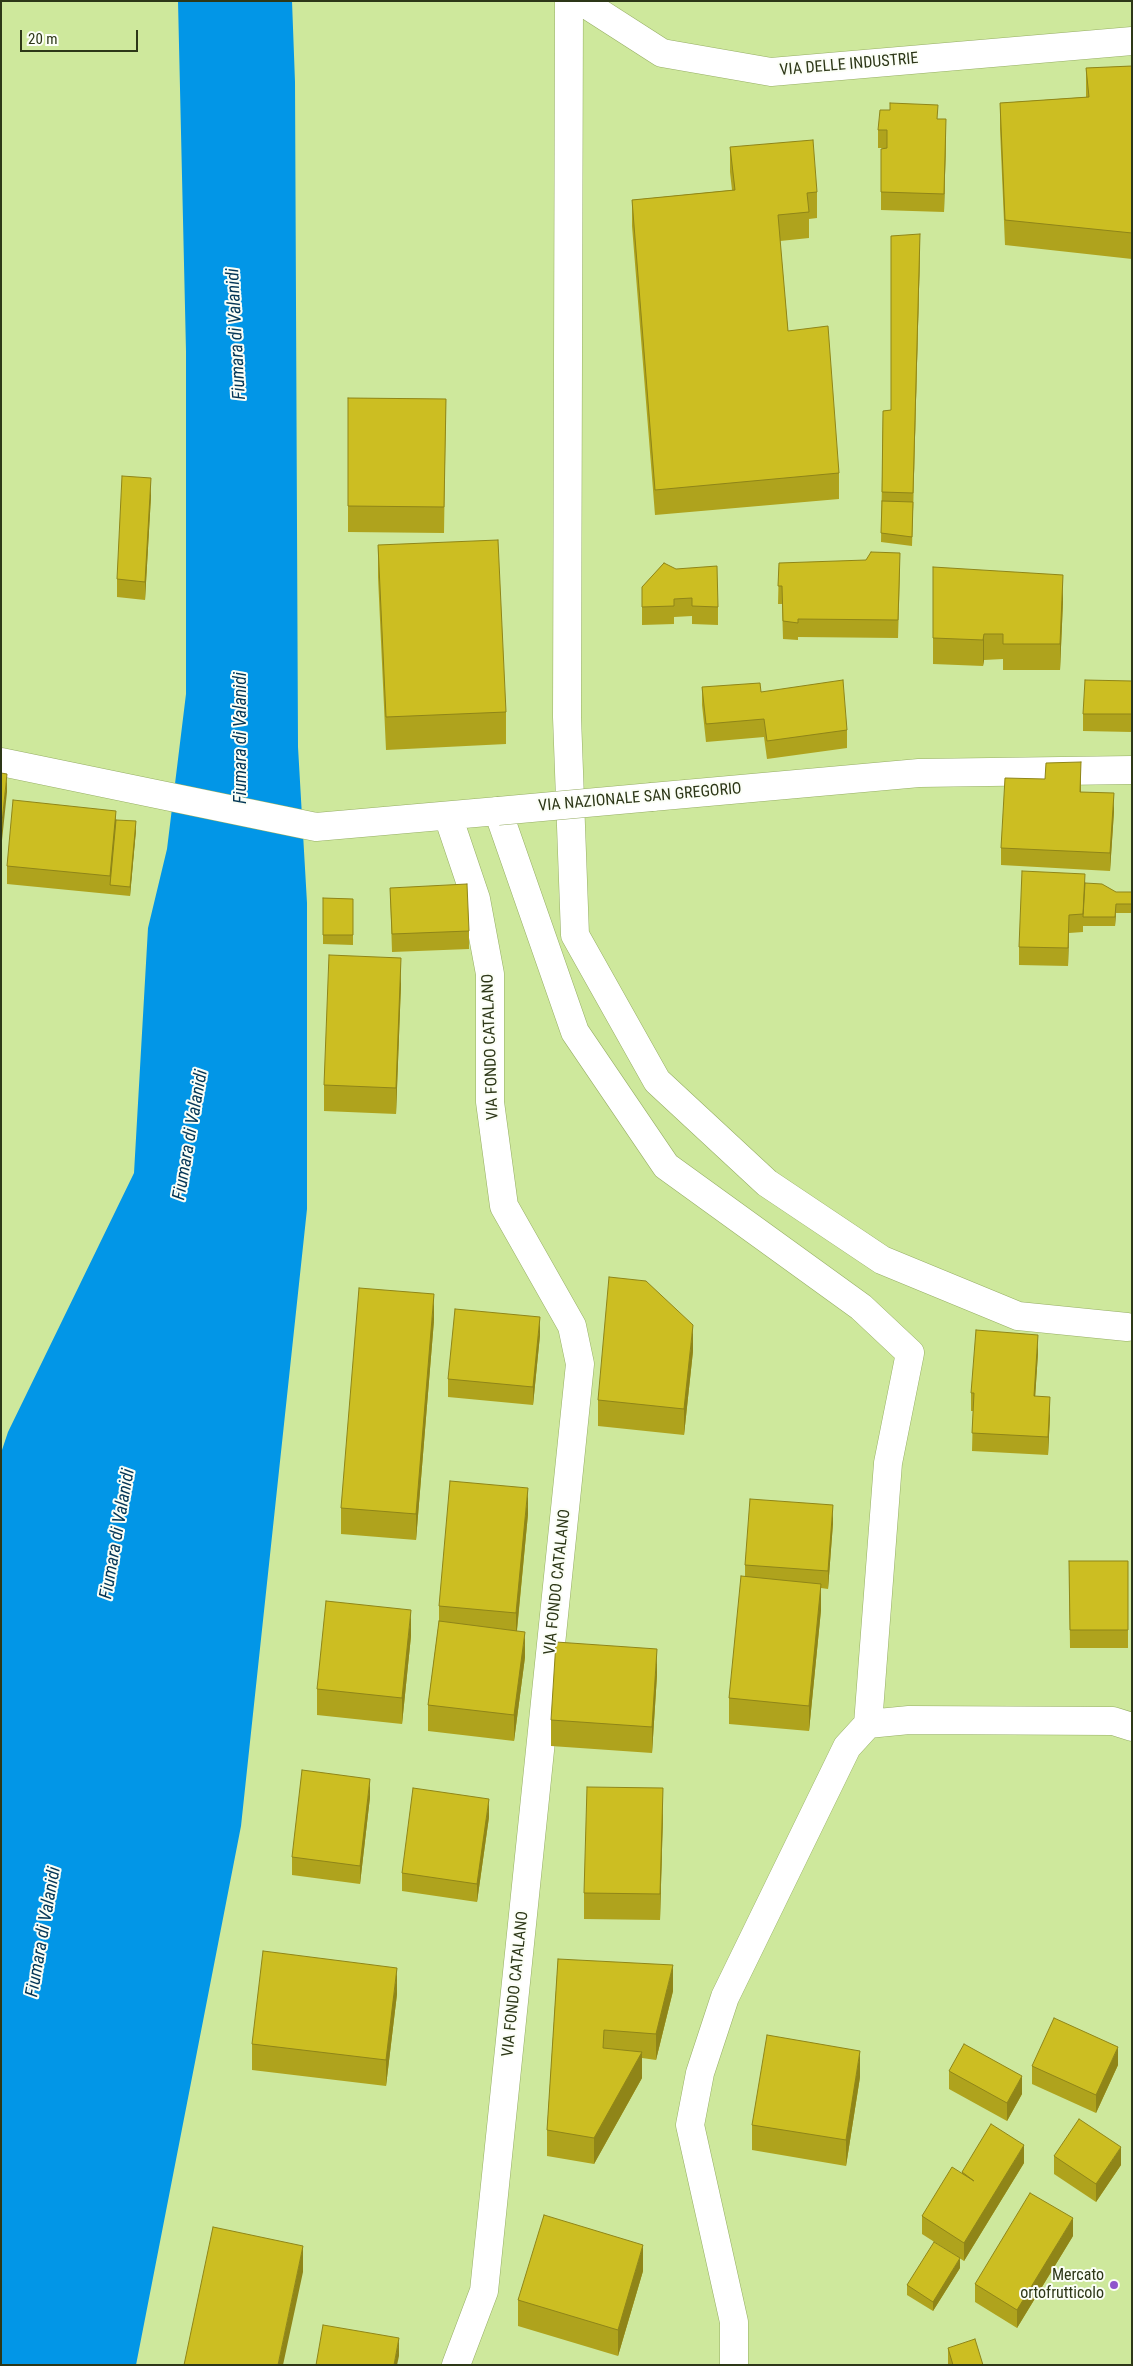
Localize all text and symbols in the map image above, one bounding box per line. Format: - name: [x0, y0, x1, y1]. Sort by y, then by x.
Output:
- scale bar: [22, 20, 140, 52]
- text: 20 m: [28, 30, 58, 48]
- street label: VIA DELLE INDUSTRIE: [779, 49, 919, 81]
- water label: Fiumara di Valanidi: [223, 268, 251, 400]
- water label: Fiumara di Valanidi: [230, 672, 252, 804]
- street label: VIA NAZIONALE SAN GREGORIO: [538, 780, 742, 816]
- street label: VIA FONDO CATALANO: [479, 974, 503, 1120]
- water label: Fiumara di Valanidi: [169, 1068, 213, 1202]
- water label: Fiumara di Valanidi: [96, 1467, 140, 1601]
- street label: VIA FONDO CATALANO: [541, 1508, 575, 1656]
- water label: Fiumara di Valanidi: [22, 1865, 66, 1999]
- street label: VIA FONDO CATALANO: [499, 1910, 533, 2058]
- place label: Mercato ortofrutticolo: [1020, 2266, 1104, 2304]
- marker: Mercato ortofrutticolo: [1108, 2279, 1120, 2291]

